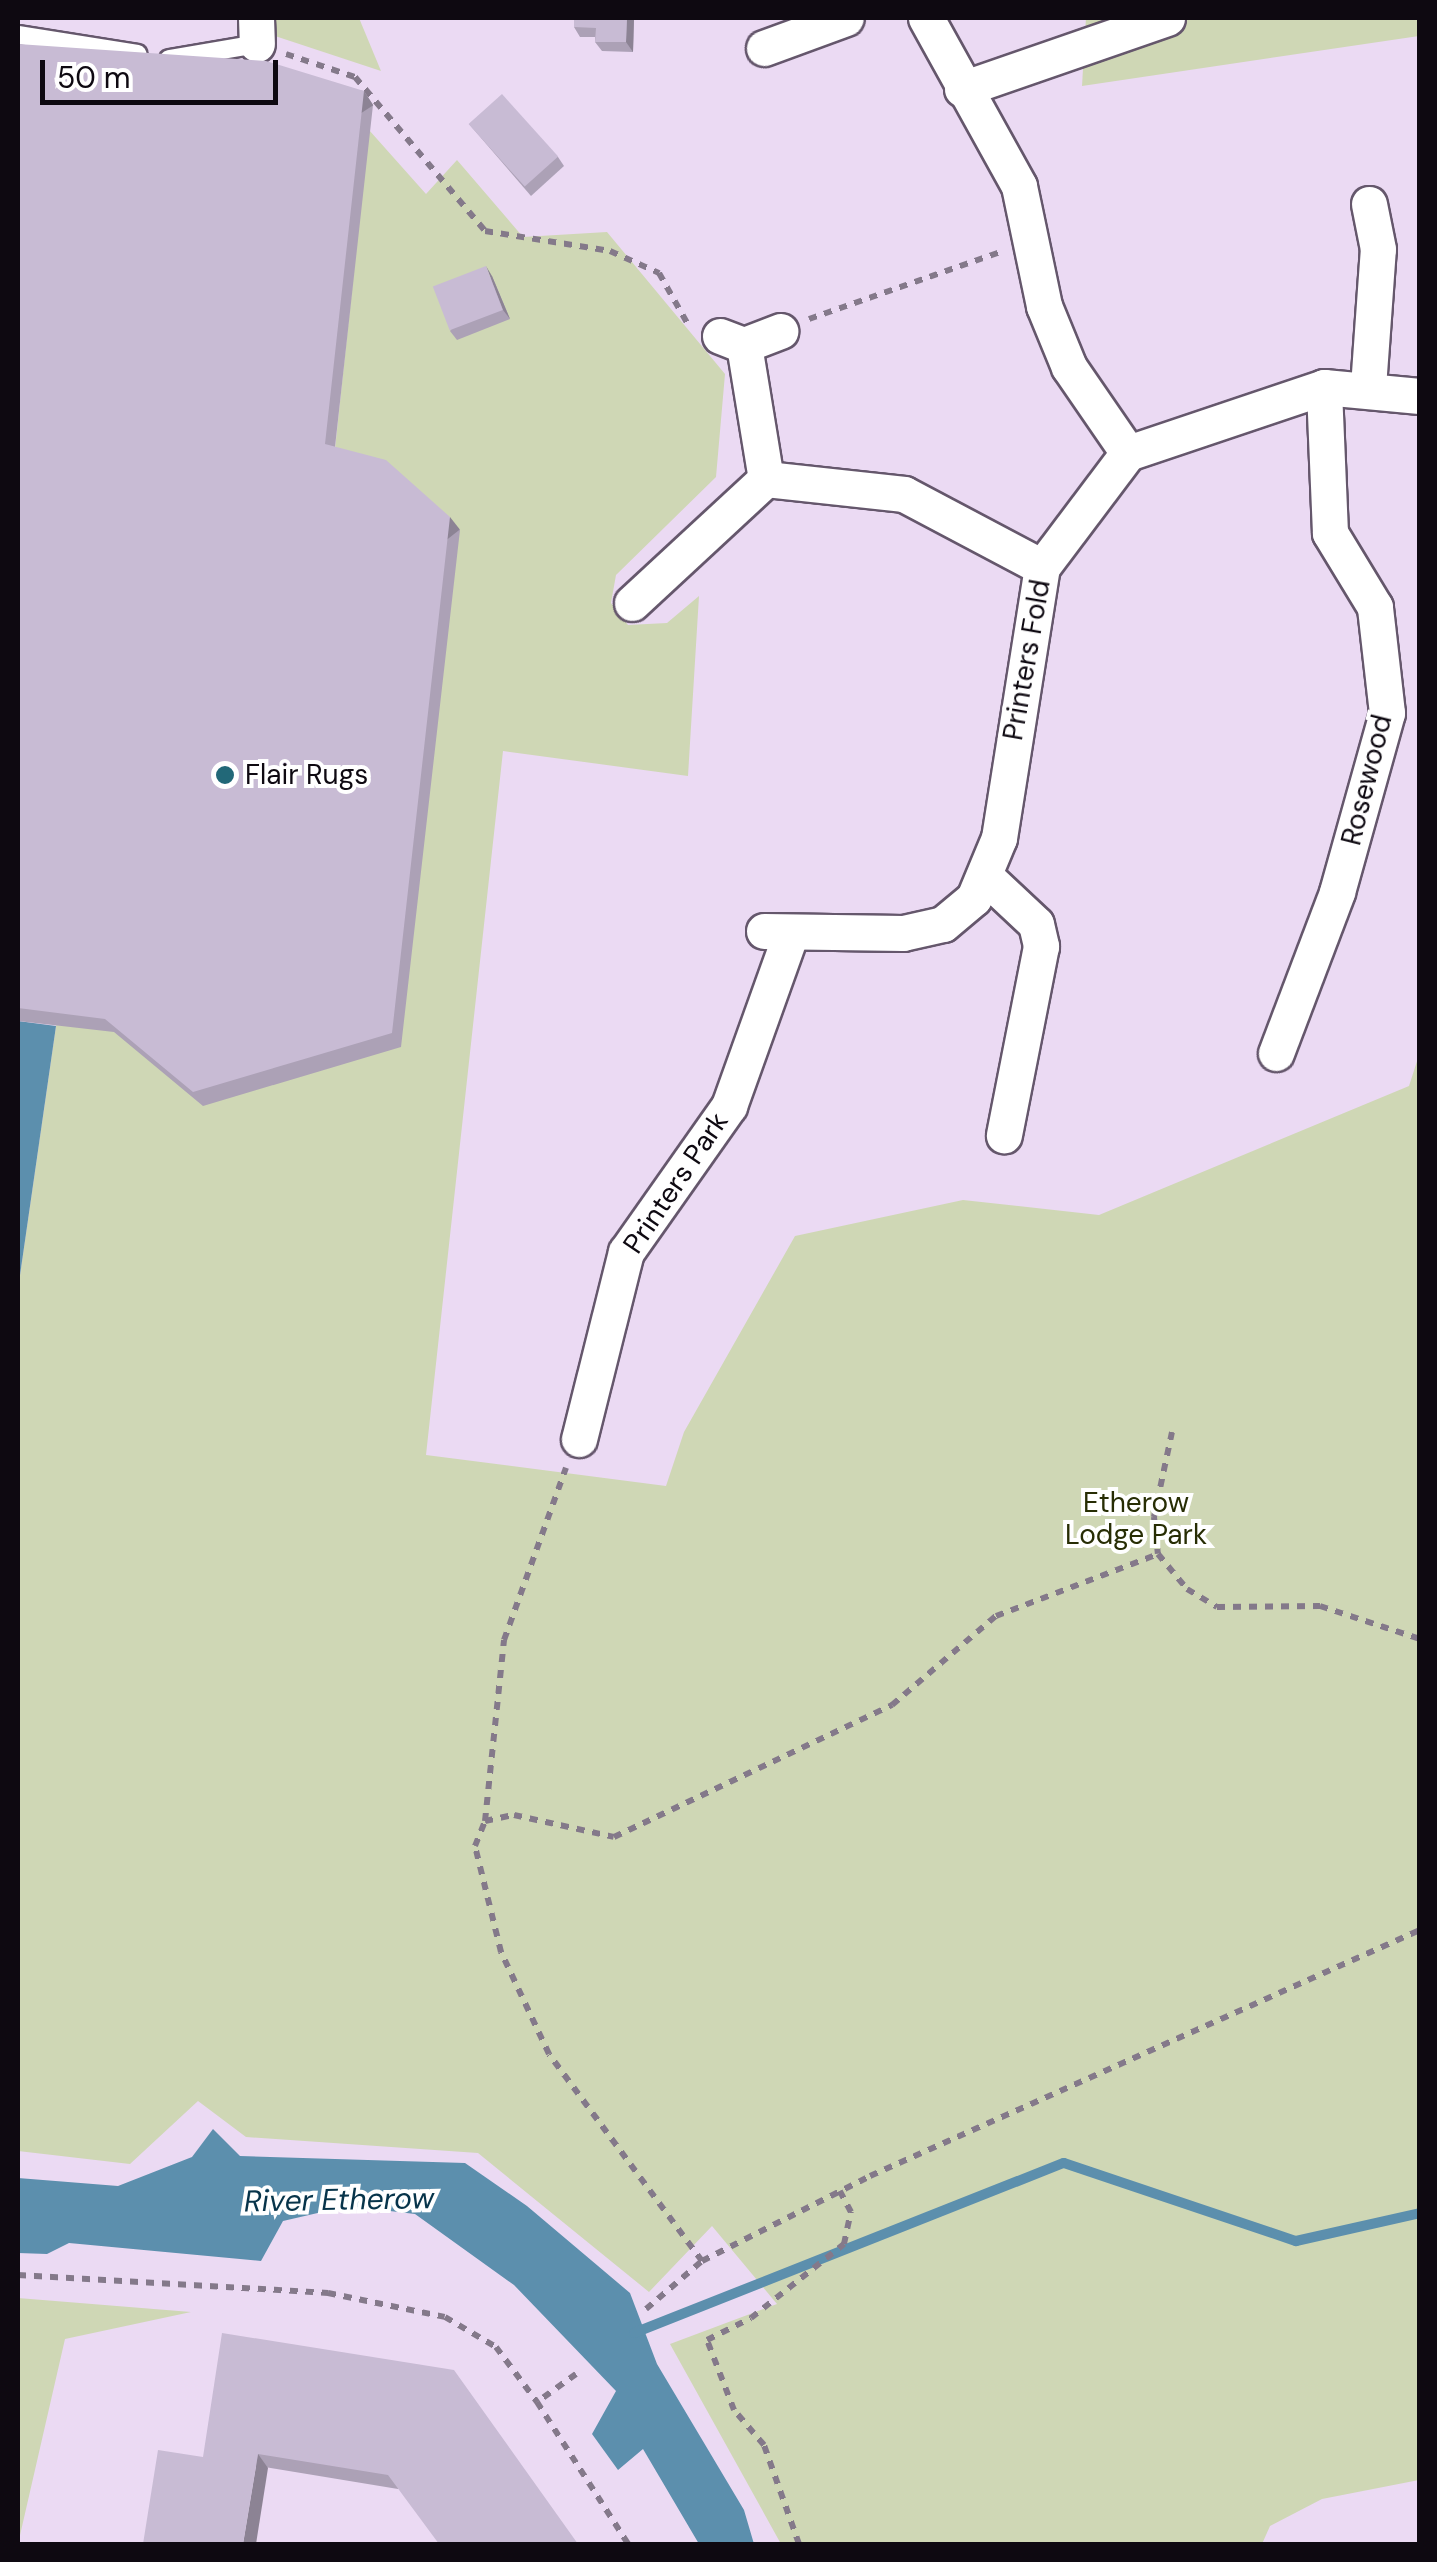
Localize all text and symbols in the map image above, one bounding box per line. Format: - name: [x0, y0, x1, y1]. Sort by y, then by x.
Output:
- scale bar: [45, 40, 282, 102]
- text: 50 m: [57, 58, 131, 97]
- street label: Printers Fold: [996, 577, 1058, 743]
- street label: Rosewood: [1335, 711, 1399, 849]
- place label: Flair Rugs: [245, 758, 368, 792]
- marker: Flair Rugs: [214, 764, 236, 786]
- street label: Printers Park: [616, 1106, 736, 1260]
- park label: Etherow Lodge Park: [1065, 1486, 1207, 1552]
- water label: River Etherow: [244, 2180, 434, 2220]

